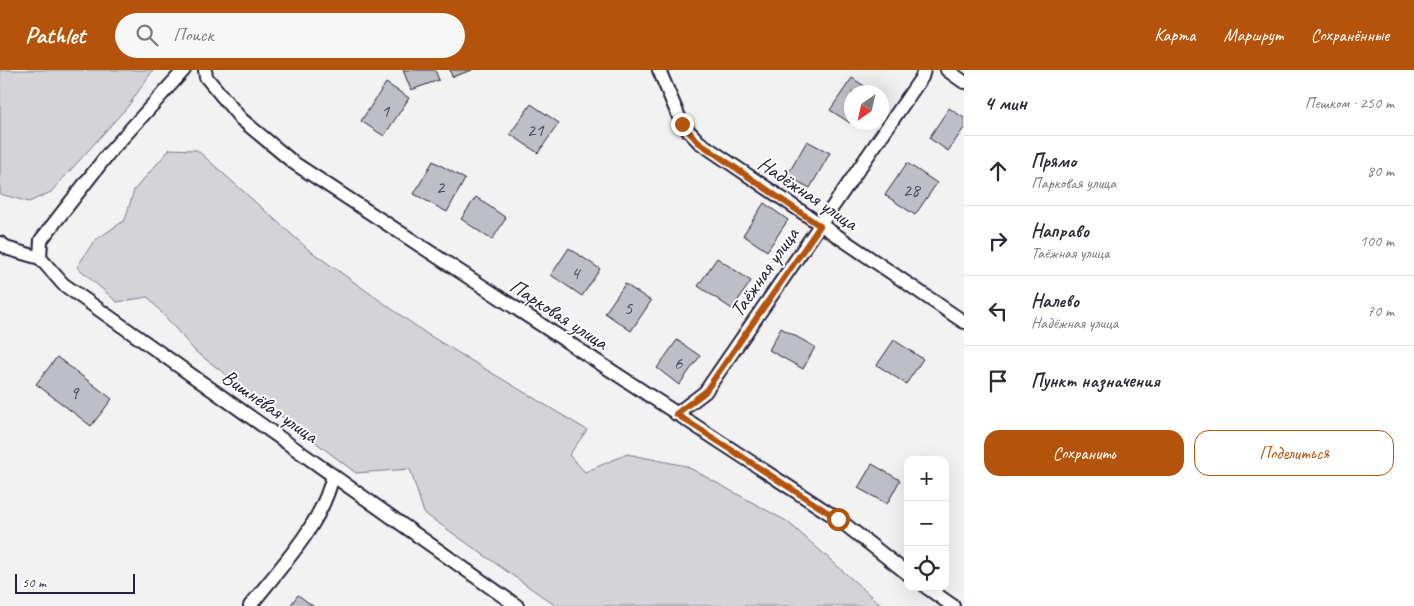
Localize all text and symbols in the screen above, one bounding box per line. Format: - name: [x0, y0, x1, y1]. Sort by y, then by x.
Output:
- search box: [115, 13, 465, 58]
- text: Pathlet: [25, 20, 85, 50]
- icon: search: [133, 21, 161, 49]
- text: Поиск: [173, 23, 213, 47]
- text: Карта: [1154, 24, 1195, 46]
- text: Маршрут: [1223, 24, 1283, 46]
- text: Сохранённые: [1311, 24, 1389, 46]
- north arrow: [844, 85, 889, 130]
- text: 4 мин: [984, 90, 1027, 116]
- text: Пешком · 250 m: [1305, 93, 1394, 113]
- house number: 1: [381, 99, 391, 123]
- route end: [671, 113, 694, 136]
- house number: 21: [526, 118, 545, 142]
- text: Прямо: [1031, 149, 1076, 173]
- street label: Надёжная улица: [753, 150, 864, 237]
- icon: ahead: [984, 157, 1012, 185]
- text: 80 m: [1367, 161, 1394, 181]
- text: Парковая улица: [1031, 173, 1116, 193]
- house number: 2: [436, 175, 446, 199]
- house number: 28: [902, 178, 922, 202]
- text: Направо: [1031, 219, 1089, 243]
- street label: Таёжная улица: [724, 221, 805, 322]
- icon: right: [984, 227, 1012, 255]
- text: 100 m: [1360, 231, 1394, 251]
- text: Таёжная улица: [1031, 243, 1110, 263]
- house number: 4: [571, 261, 582, 285]
- street label: Парковая улица: [505, 273, 615, 356]
- text: Налево: [1031, 289, 1079, 313]
- house number: 5: [624, 296, 634, 320]
- icon: left: [984, 297, 1012, 325]
- text: 70 m: [1367, 301, 1394, 321]
- text: Надёжная улица: [1031, 313, 1118, 333]
- house number: 6: [674, 351, 684, 375]
- street label: Вишнёвая улица: [217, 363, 324, 449]
- icon: arrive: [984, 367, 1012, 395]
- text: Пункт назначения: [1031, 369, 1160, 393]
- house number: 9: [70, 381, 80, 405]
- button: Сохранить: [984, 430, 1184, 476]
- button: Поделиться: [1194, 430, 1394, 476]
- map controls: [904, 456, 949, 591]
- button: +: [904, 456, 949, 501]
- button: −: [904, 501, 949, 546]
- route start: [827, 508, 850, 531]
- button: locate: [904, 546, 949, 591]
- scale bar: [15, 571, 135, 594]
- text: 50 m: [22, 574, 46, 591]

